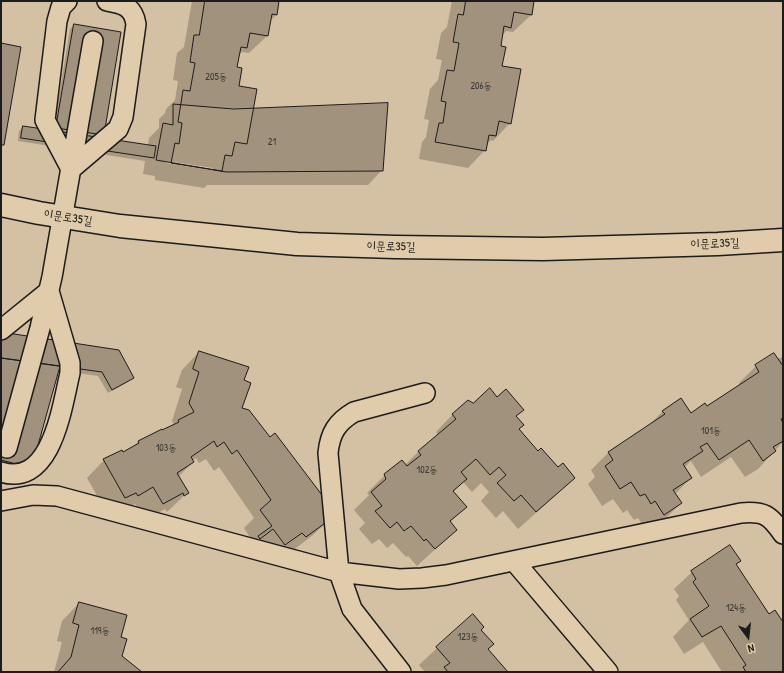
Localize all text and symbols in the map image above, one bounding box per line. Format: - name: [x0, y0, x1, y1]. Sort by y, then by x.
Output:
- house number: 205동: [205, 71, 227, 83]
- house number: 206동: [470, 80, 492, 92]
- house number: 21: [268, 136, 276, 148]
- street label: 이문로35길: [43, 207, 93, 229]
- street label: 이문로35길: [690, 236, 740, 252]
- street label: 이문로35길: [366, 239, 416, 255]
- house number: 101동: [701, 425, 721, 437]
- house number: 103동: [156, 442, 176, 454]
- house number: 102동: [417, 464, 437, 476]
- house number: 124동: [726, 602, 746, 614]
- north arrow: [728, 617, 768, 657]
- house number: 119동: [91, 625, 109, 637]
- house number: 123동: [458, 631, 478, 643]
- text: N: [746, 641, 756, 656]

